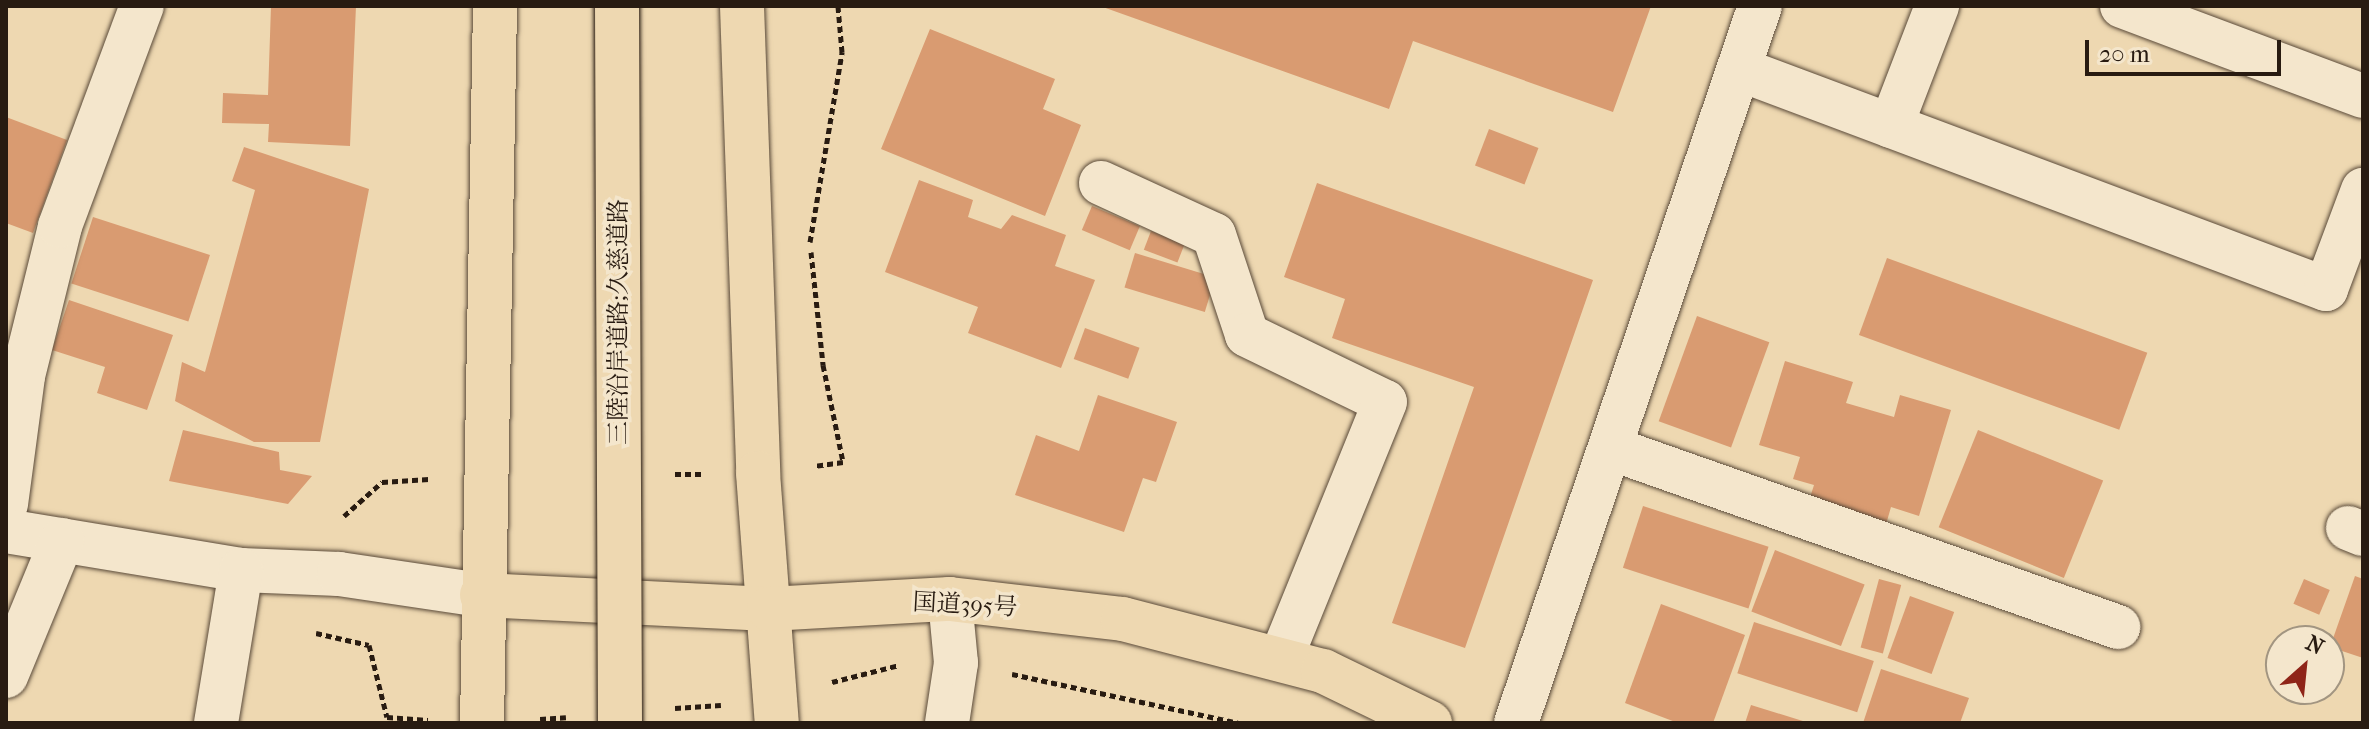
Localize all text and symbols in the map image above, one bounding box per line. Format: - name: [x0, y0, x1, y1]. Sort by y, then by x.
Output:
- scale bar: [2089, 24, 2285, 74]
- text: 20 m: [2099, 40, 2150, 68]
- street label: 三陸沿岸道路;久慈道路: [605, 199, 633, 445]
- street label: 国道395号: [912, 588, 1018, 622]
- north arrow: [2265, 625, 2345, 705]
- text: N: [2302, 630, 2328, 661]

